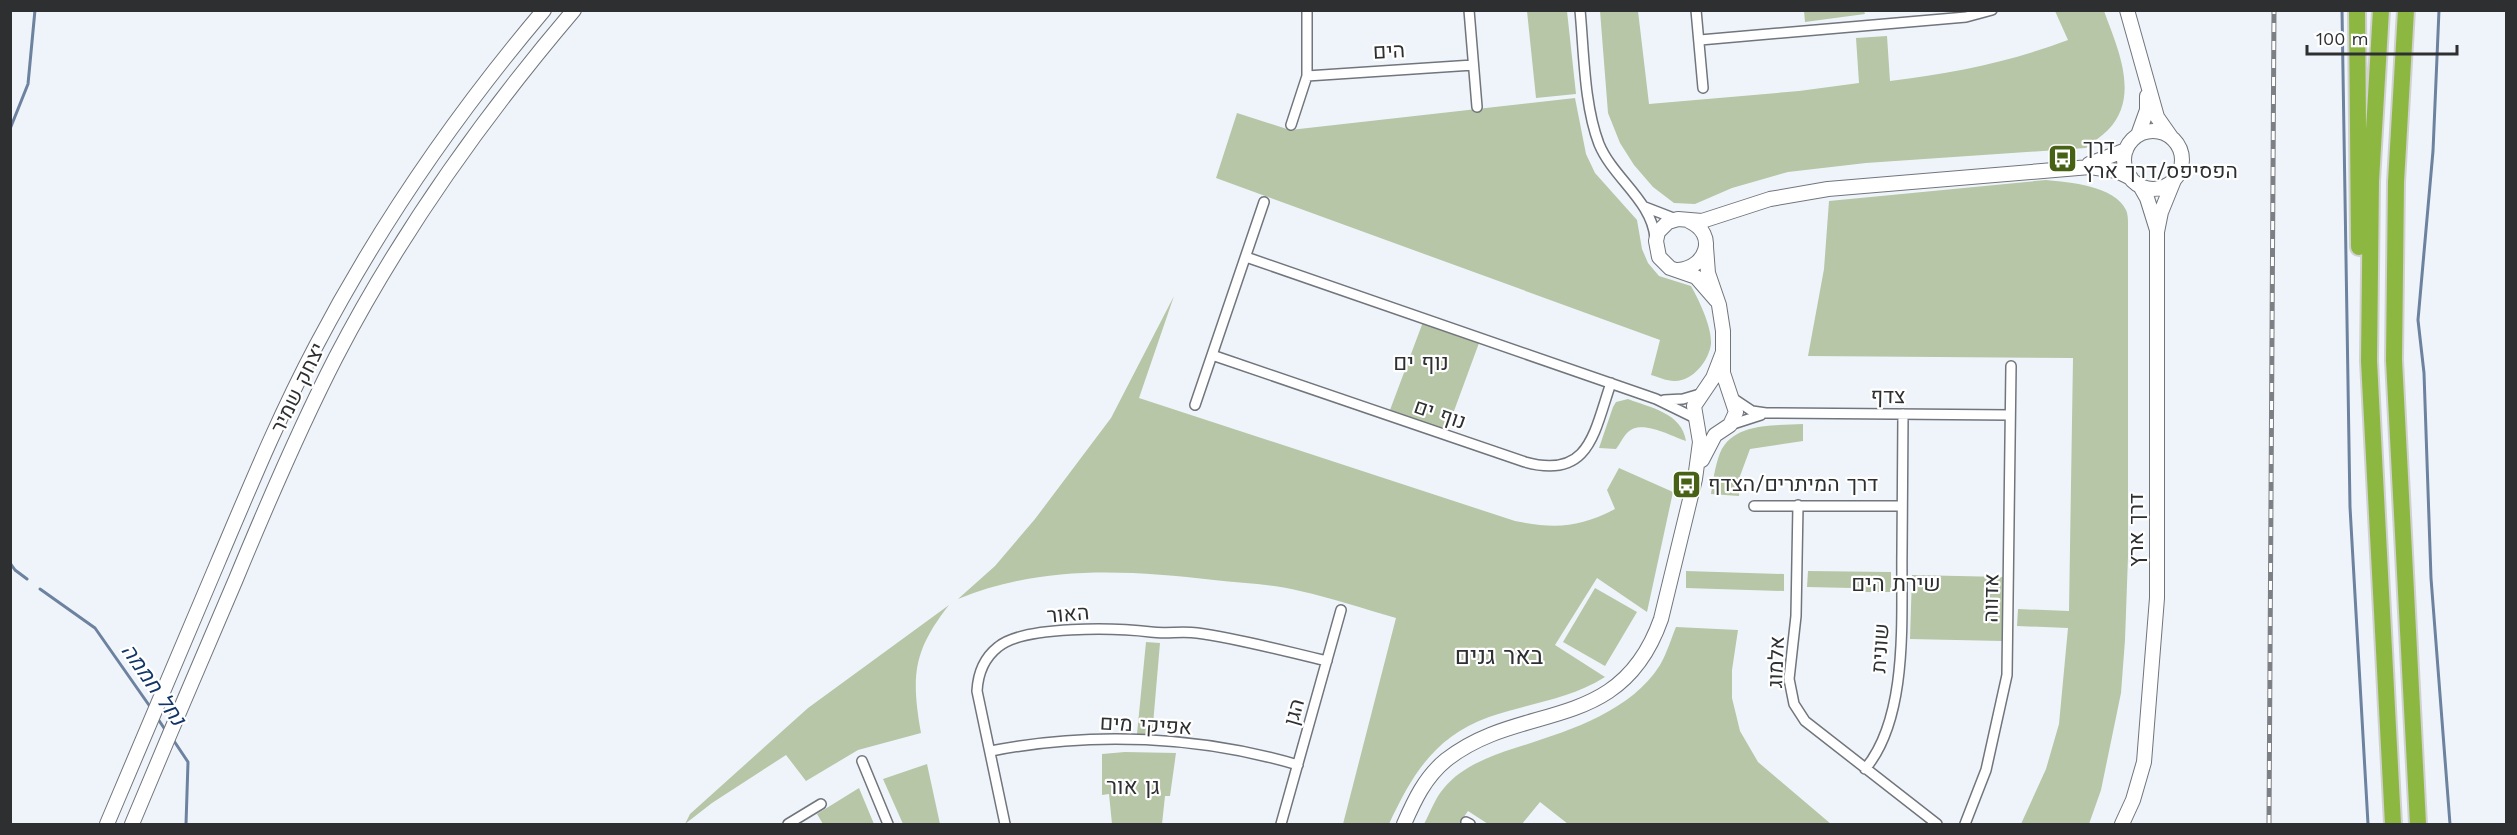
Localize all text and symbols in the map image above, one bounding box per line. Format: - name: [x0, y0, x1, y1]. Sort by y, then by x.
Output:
- scale bar: [2307, 18, 2457, 56]
- text: 100 m: [2316, 28, 2369, 49]
- street label: הים: [1372, 37, 1406, 64]
- place label: דרך הפסיפס/דרך ארץ: [2083, 134, 2238, 183]
- bus stop icon: דרך הפסיפס/דרך ארץ: [2046, 143, 2078, 175]
- street label: יצחק שמיר: [265, 339, 330, 437]
- district label: נוף ים: [1393, 350, 1449, 375]
- street label: צדף: [1870, 383, 1906, 408]
- street label: נוף ים: [1411, 393, 1469, 434]
- bus stop icon: דרך המיתרים/הצדף: [1671, 468, 1703, 500]
- place label: דרך המיתרים/הצדף: [1708, 471, 1878, 496]
- street label: דרך ארץ: [2123, 493, 2148, 567]
- district label: שירת הים: [1851, 571, 1941, 596]
- street label: אדווה: [1978, 573, 2003, 623]
- street label: האור: [1046, 599, 1090, 628]
- street label: שונית: [1865, 622, 1894, 674]
- street label: אלמוג: [1762, 636, 1789, 688]
- water label: נחל חממה: [116, 639, 192, 732]
- district label: באר גנים: [1455, 642, 1544, 670]
- street label: הגן: [1278, 696, 1309, 728]
- street label: אפיקי מים: [1099, 710, 1193, 739]
- district label: גן אור: [1106, 774, 1160, 799]

